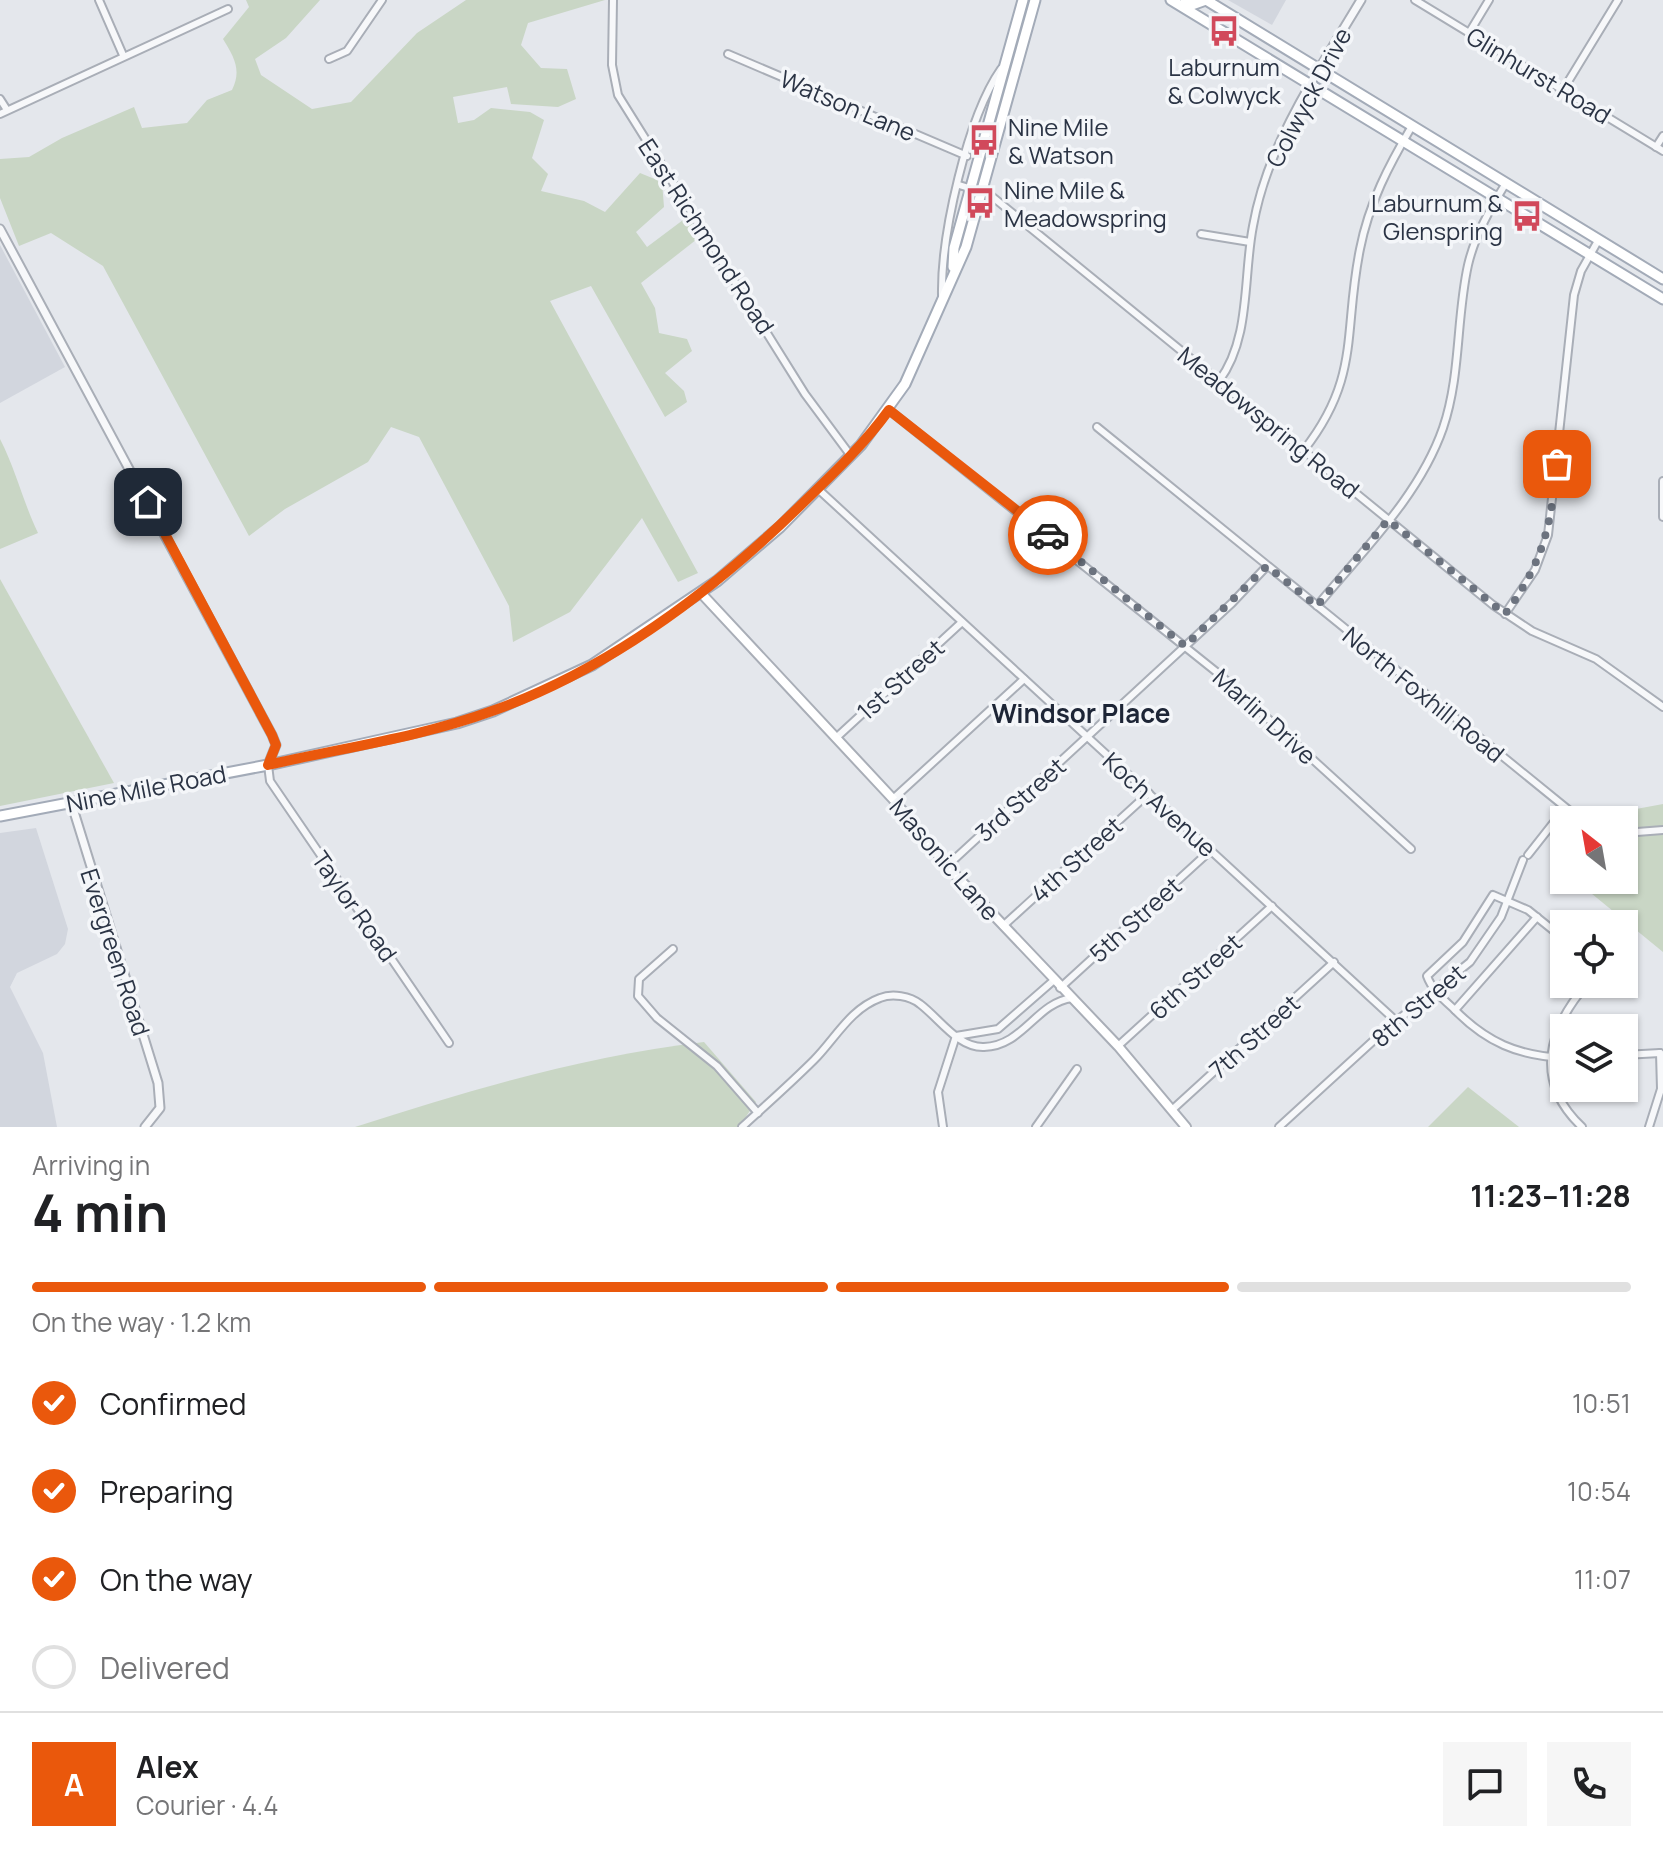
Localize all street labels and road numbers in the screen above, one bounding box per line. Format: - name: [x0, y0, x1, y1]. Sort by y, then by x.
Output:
- street label: Glinhurst Road: [1461, 19, 1617, 131]
- street label: Colwyck Drive: [1257, 21, 1359, 173]
- street label: Watson Lane: [775, 62, 921, 148]
- street label: East Richmond Road: [631, 132, 783, 340]
- street label: Meadowspring Road: [1171, 339, 1367, 505]
- street label: North Foxhill Road: [1336, 619, 1512, 769]
- street label: 1st Street: [849, 631, 951, 727]
- street label: Marlin Drive: [1206, 661, 1324, 771]
- street label: Koch Avenue: [1096, 744, 1224, 864]
- street label: 3rd Street: [968, 750, 1072, 848]
- street label: Nine Mile Road: [63, 756, 229, 820]
- street label: Masonic Lane: [883, 791, 1007, 927]
- street label: 4th Street: [1023, 809, 1129, 909]
- street label: Taylor Road: [305, 844, 405, 968]
- street label: Evergreen Road: [73, 864, 159, 1040]
- street label: 5th Street: [1082, 869, 1188, 969]
- street label: 6th Street: [1142, 926, 1248, 1026]
- street label: 8th Street: [1364, 956, 1472, 1054]
- street label: 7th Street: [1202, 987, 1306, 1085]

